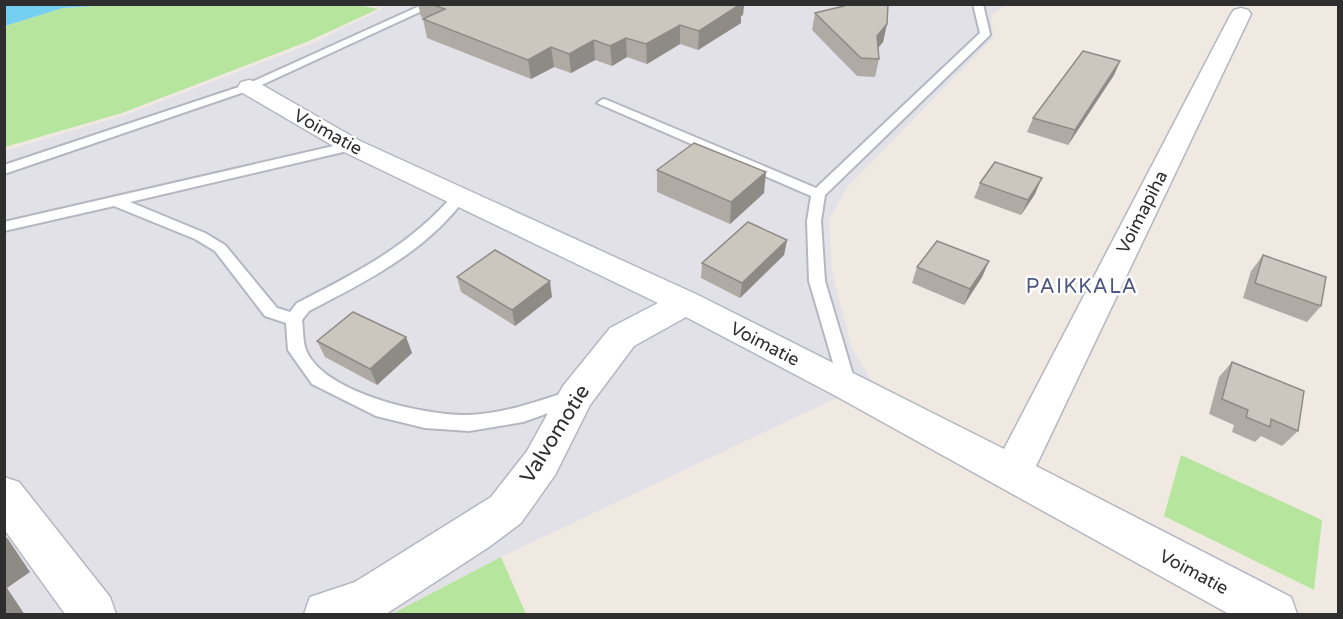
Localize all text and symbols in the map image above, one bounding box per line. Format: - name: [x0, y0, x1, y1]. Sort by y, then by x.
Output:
- street label: Voimatie: [290, 104, 366, 160]
- street label: Voimapiha: [1112, 167, 1172, 257]
- district label: PAIKKALA: [1026, 275, 1138, 299]
- street label: Voimatie: [727, 317, 803, 371]
- street label: Valvomotie: [515, 380, 595, 488]
- street label: Voimatie: [1156, 545, 1232, 599]

